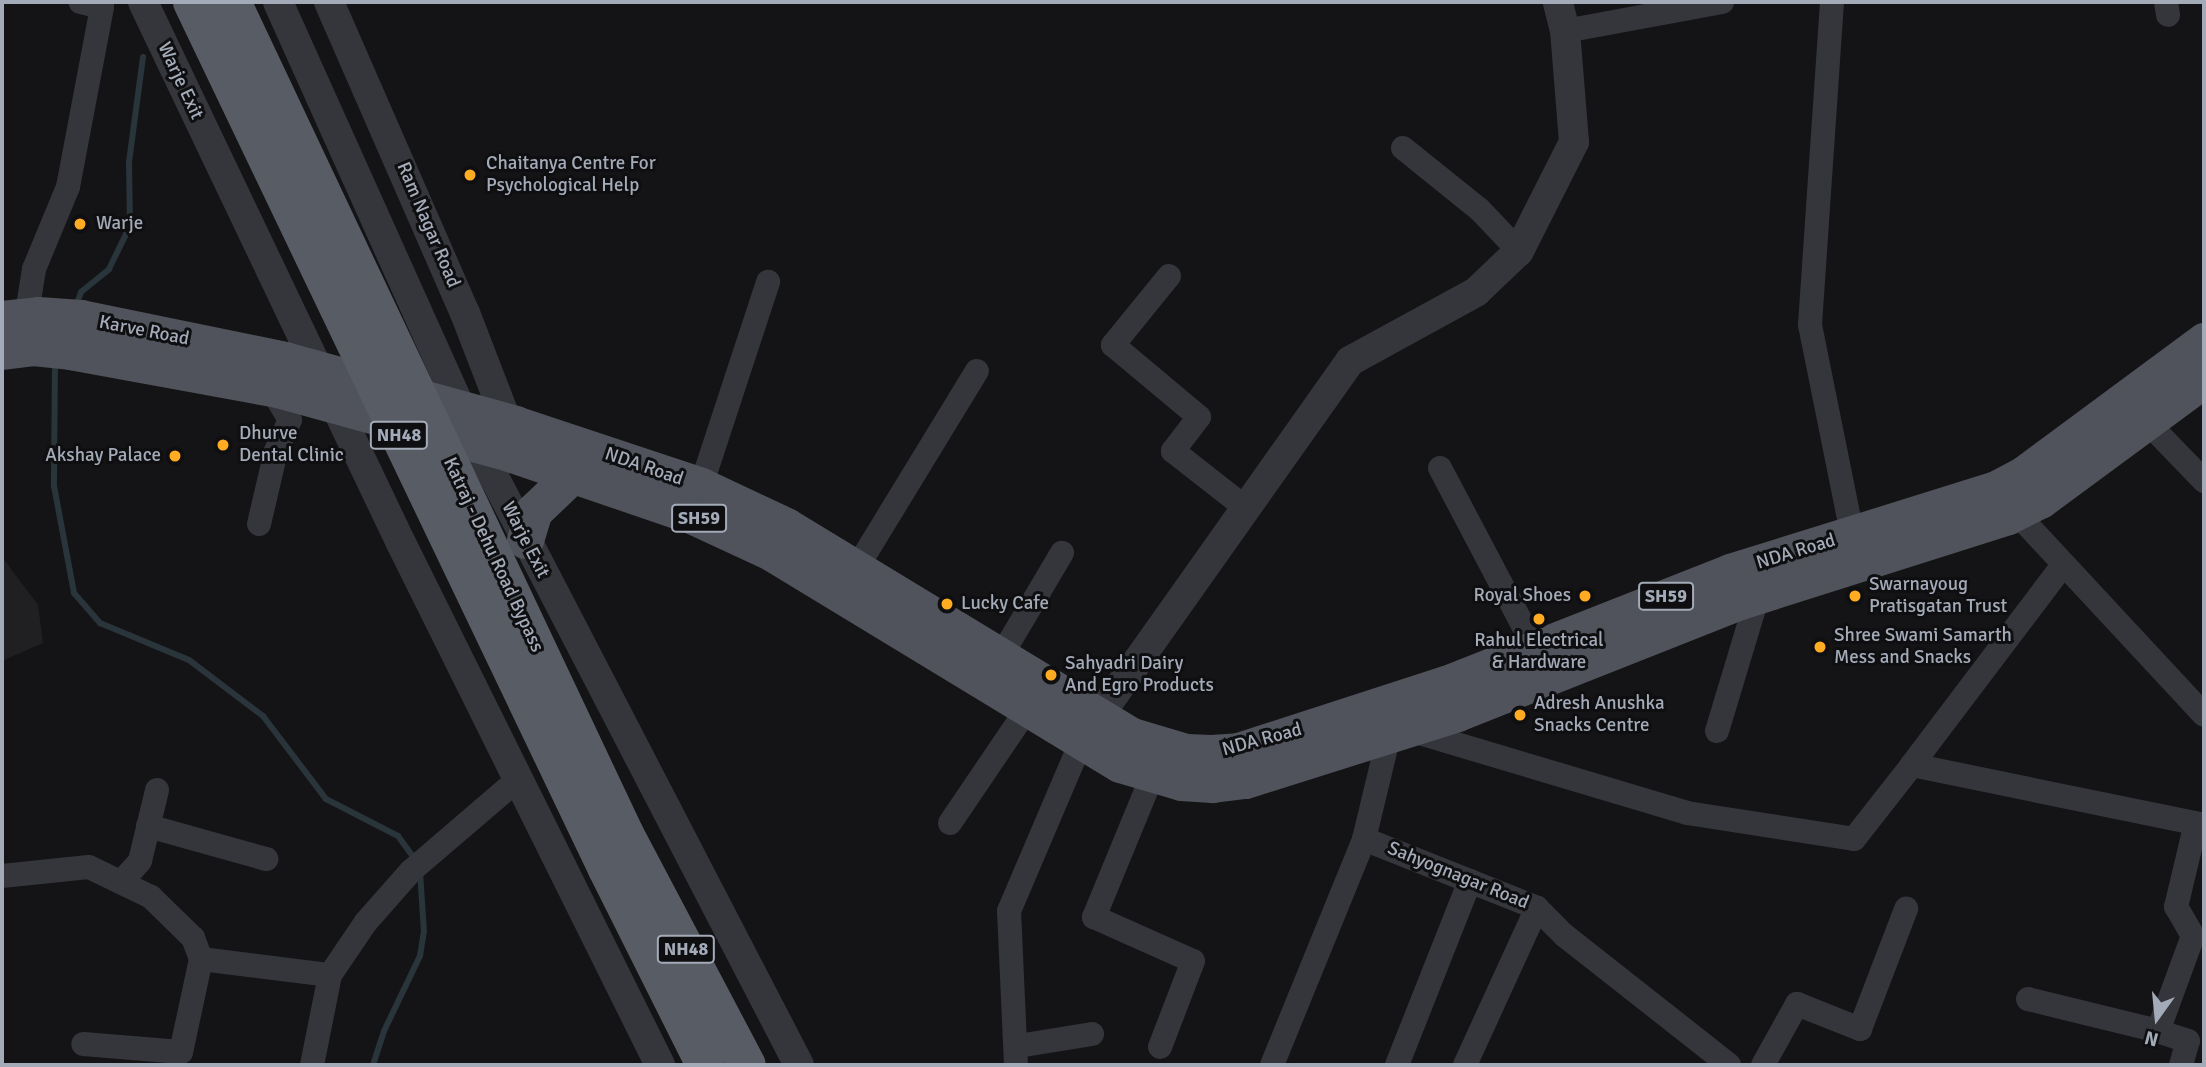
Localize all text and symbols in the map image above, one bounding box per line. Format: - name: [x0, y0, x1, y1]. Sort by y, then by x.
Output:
- street label: Warje Exit: [152, 39, 208, 123]
- place label: Chaitanya Centre For Psychological Help: [486, 153, 656, 197]
- street label: Ram Nagar Road: [391, 159, 465, 291]
- marker: Chaitanya Centre For Psychological Help: [460, 165, 480, 185]
- place label: Warje: [96, 213, 143, 235]
- marker: Warje: [70, 214, 90, 234]
- street label: Karve Road: [97, 311, 191, 351]
- road number: NH48: [369, 421, 429, 450]
- place label: Dhurve Dental Clinic: [239, 423, 344, 467]
- marker: Dhurve Dental Clinic: [213, 435, 233, 455]
- street label: NDA Road: [602, 443, 686, 491]
- place label: Akshay Palace: [45, 445, 161, 467]
- marker: Akshay Palace: [167, 448, 183, 464]
- street label: Katraj - Dehu Road Bypass: [438, 454, 548, 656]
- street label: Warje Exit: [496, 498, 554, 582]
- road number: SH59: [671, 504, 727, 532]
- street label: NDA Road: [1754, 529, 1838, 575]
- place label: Swarnayoug Pratisgatan Trust: [1869, 574, 2007, 618]
- road number: SH59: [1638, 582, 1694, 610]
- place label: Royal Shoes: [1474, 585, 1571, 607]
- marker: Royal Shoes: [1577, 588, 1593, 604]
- marker: Swarnayoug Pratisgatan Trust: [1847, 588, 1863, 604]
- place label: Lucky Cafe: [961, 593, 1049, 615]
- marker: Lucky Cafe: [939, 596, 955, 612]
- marker: Rahul Electrical & Hardware: [1531, 611, 1547, 627]
- place label: Shree Swami Samarth Mess and Snacks: [1834, 625, 2012, 669]
- place label: Rahul Electrical & Hardware: [1474, 630, 1604, 674]
- marker: Shree Swami Samarth Mess and Snacks: [1812, 639, 1828, 655]
- place label: Sahyadri Dairy And Egro Products: [1065, 653, 1214, 697]
- marker: Sahyadri Dairy And Egro Products: [1043, 667, 1059, 683]
- place label: Adresh Anushka Snacks Centre: [1534, 693, 1665, 737]
- marker: Adresh Anushka Snacks Centre: [1512, 707, 1528, 723]
- street label: NDA Road: [1220, 718, 1304, 762]
- street label: Sahyognagar Road: [1384, 837, 1532, 915]
- road number: NH48: [656, 934, 716, 964]
- north arrow: [2122, 983, 2192, 1053]
- text: N: [2142, 1025, 2161, 1052]

